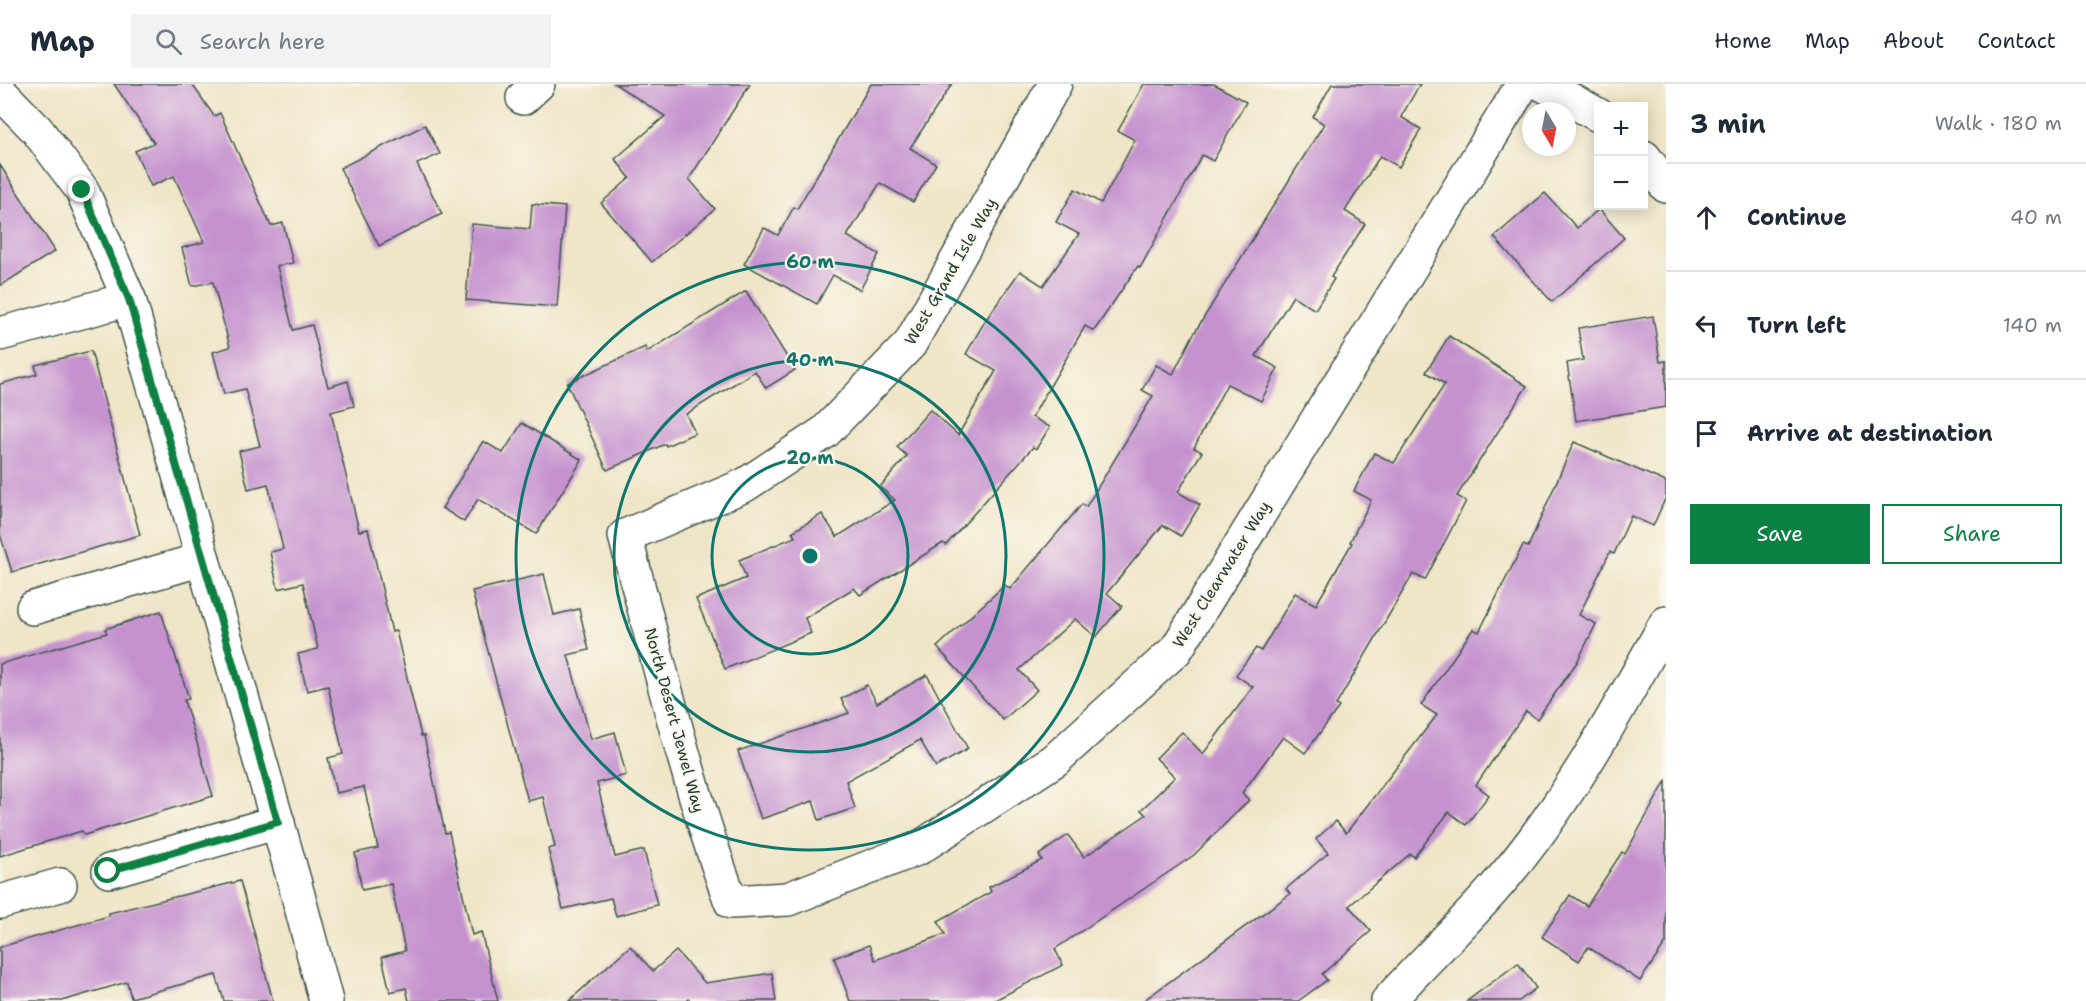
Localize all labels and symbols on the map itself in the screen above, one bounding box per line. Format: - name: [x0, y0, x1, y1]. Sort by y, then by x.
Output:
- north arrow: [1522, 102, 1576, 156]
- route end: [68, 176, 94, 202]
- street label: West Grand Isle Way: [900, 194, 1001, 349]
- text: 60 m: [786, 250, 834, 274]
- text: 40 m: [786, 348, 834, 372]
- text: 20 m: [786, 446, 834, 470]
- street label: West Clearwater Way: [1168, 497, 1275, 652]
- centre of rings: [800, 546, 820, 566]
- street label: North Desert Jewel Way: [640, 625, 709, 815]
- route start: [94, 857, 120, 883]

